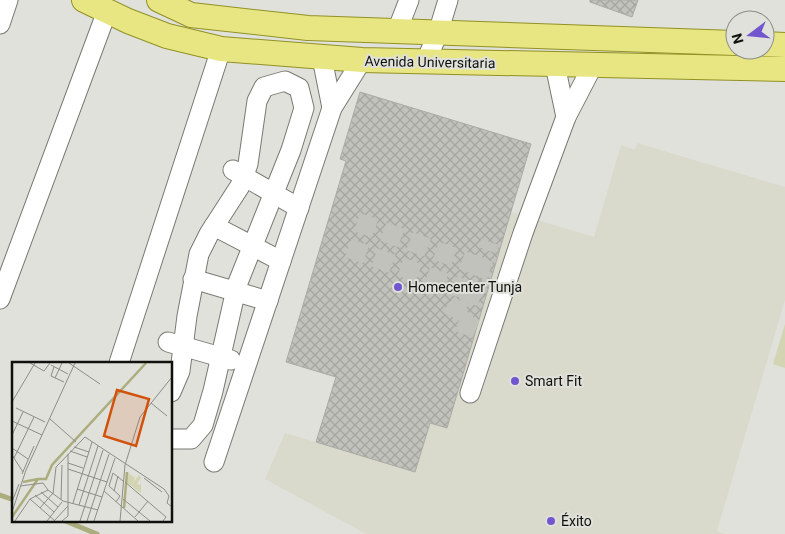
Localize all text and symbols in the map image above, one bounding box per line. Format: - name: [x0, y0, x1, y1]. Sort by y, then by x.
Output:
- north arrow: [725, 10, 775, 60]
- text: N: [728, 32, 747, 46]
- street label: Avenida Universitaria: [365, 53, 495, 71]
- place label: Homecenter Tunja: [408, 279, 522, 295]
- marker: Homecenter Tunja: [392, 281, 404, 293]
- inset map: [12, 362, 172, 522]
- place label: Smart Fit: [525, 373, 582, 389]
- marker: Smart Fit: [509, 375, 521, 387]
- place label: Éxito: [561, 512, 592, 529]
- marker: Éxito: [545, 515, 557, 527]

